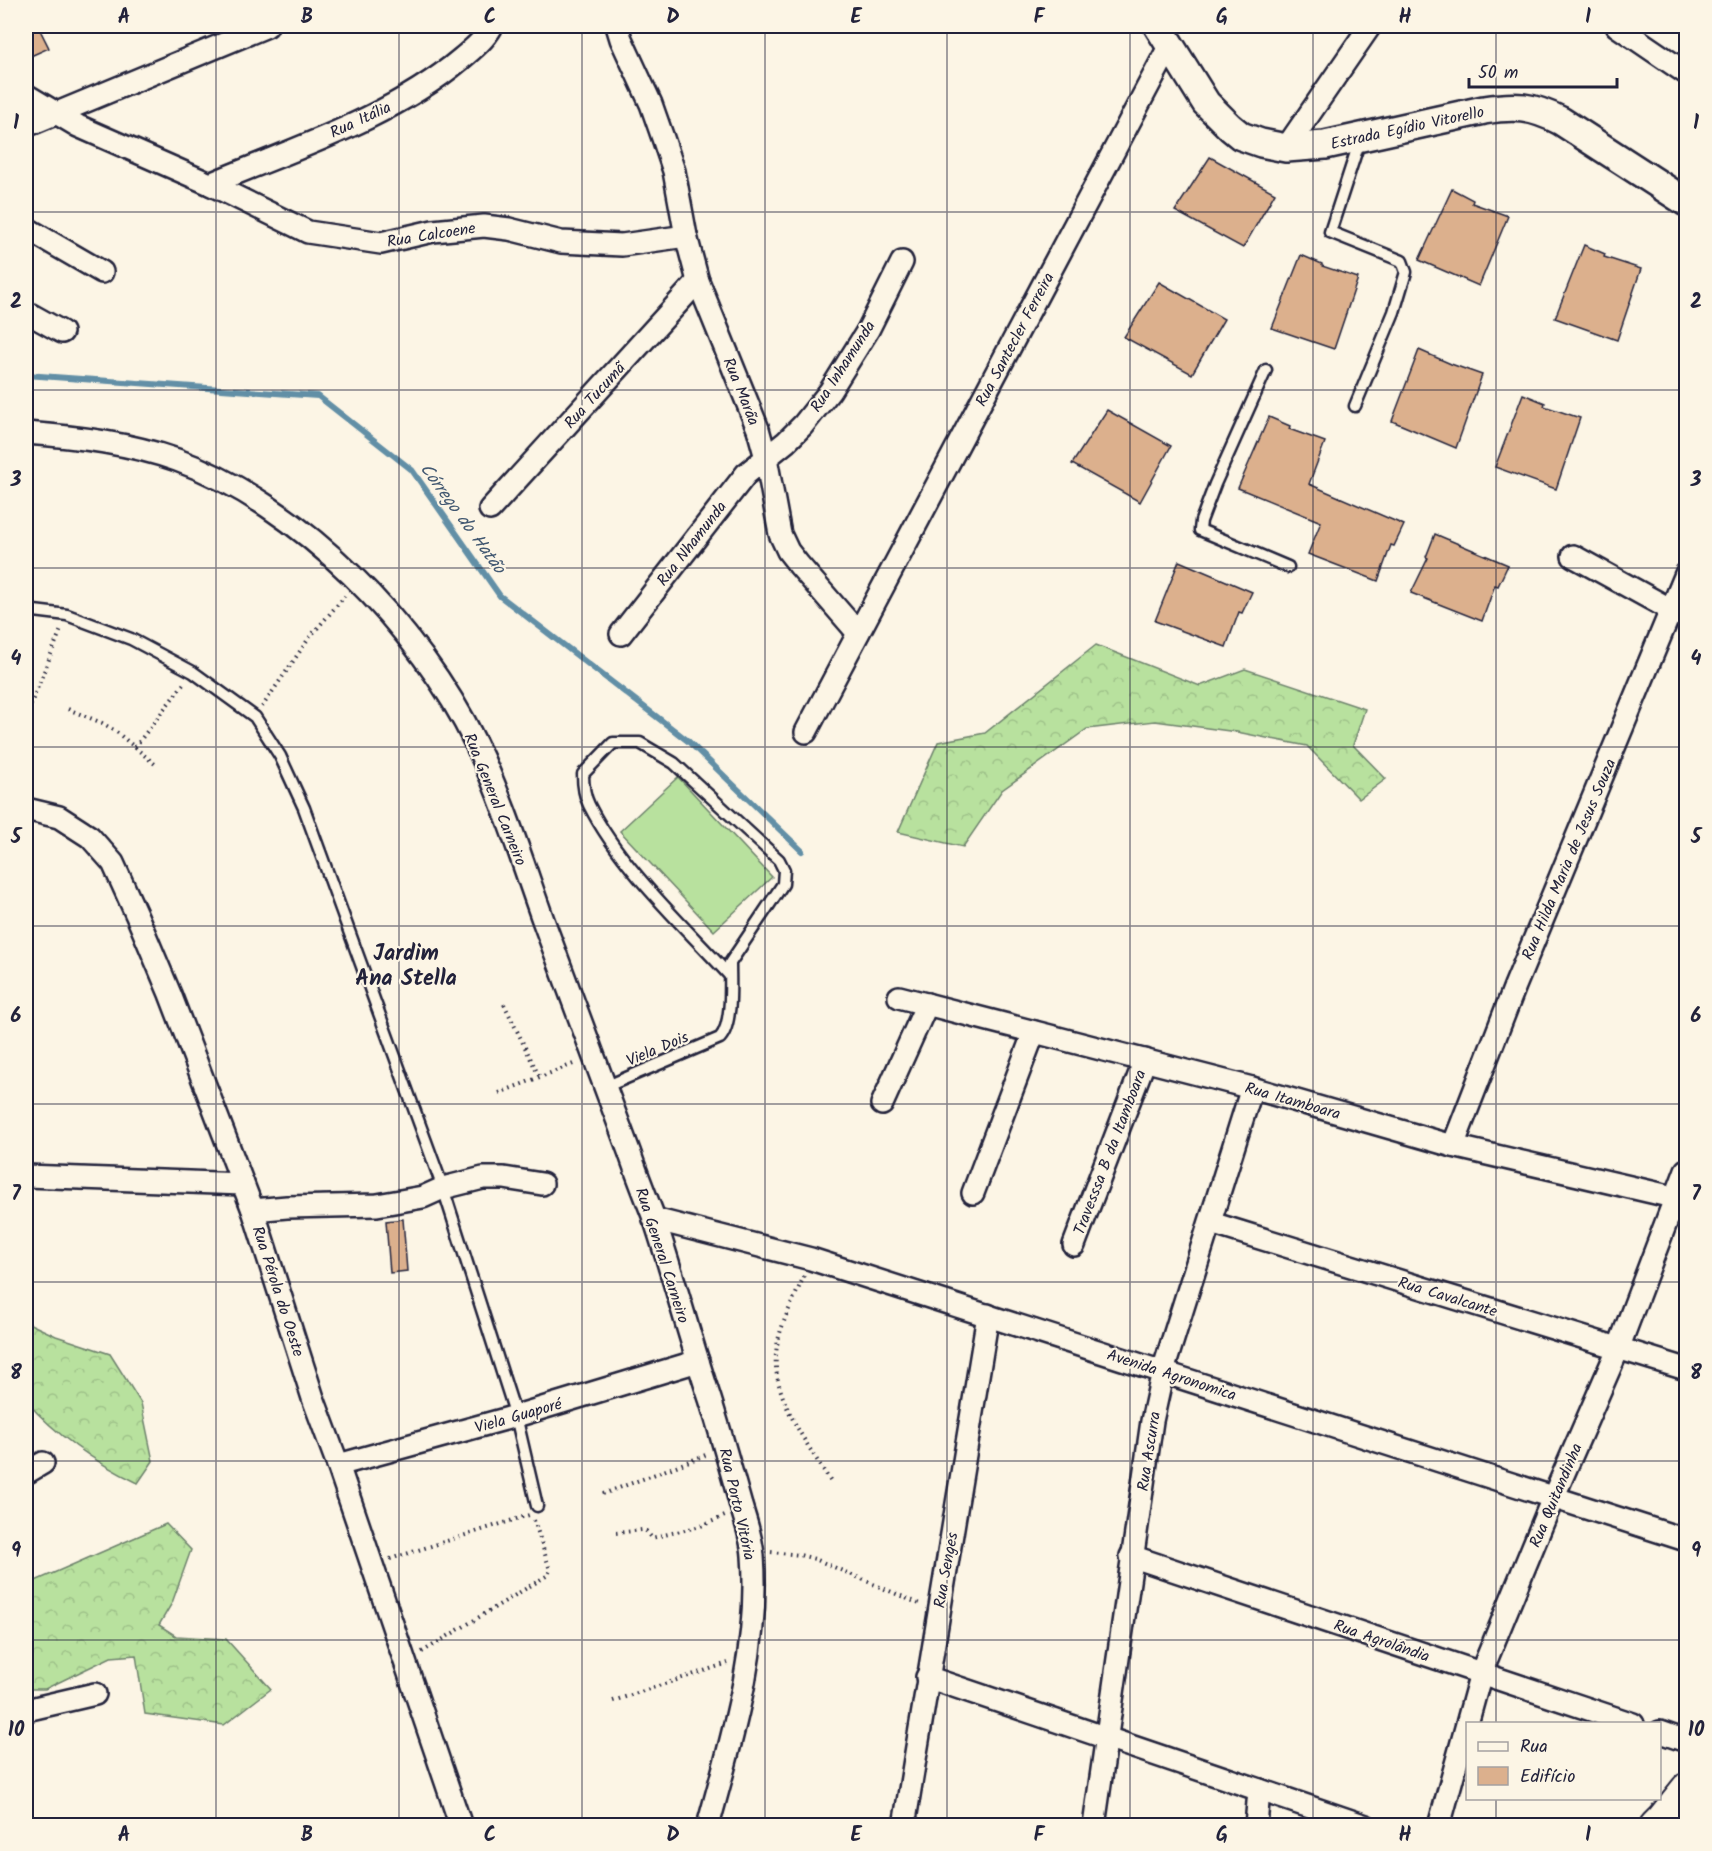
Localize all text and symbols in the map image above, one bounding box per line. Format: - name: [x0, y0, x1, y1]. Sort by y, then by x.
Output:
- text: A: [118, 2, 130, 34]
- text: B: [301, 2, 313, 34]
- text: C: [484, 2, 496, 34]
- text: D: [666, 2, 680, 34]
- text: E: [850, 2, 862, 34]
- text: F: [1034, 2, 1046, 34]
- text: G: [1216, 2, 1228, 34]
- text: H: [1398, 2, 1412, 34]
- text: I: [1585, 2, 1591, 34]
- scale bar: [1469, 51, 1618, 89]
- text: 50 m: [1478, 59, 1518, 88]
- street label: Rua Itália: [326, 95, 395, 145]
- street label: Estrada Egídio Vitorello: [1328, 100, 1487, 157]
- text: 1: [13, 108, 19, 140]
- text: 1: [1693, 108, 1699, 140]
- street label: Rua Calcoene: [385, 216, 477, 255]
- street label: Rua Santecler Ferreira: [969, 268, 1061, 411]
- text: 2: [10, 287, 22, 319]
- text: 2: [1690, 287, 1702, 319]
- street label: Rua Inhamunda: [804, 316, 882, 418]
- street label: Rua Marãa: [716, 354, 766, 429]
- street label: Rua Tucumã: [558, 356, 633, 435]
- water label: Córrego do Hatão: [411, 457, 513, 582]
- text: 3: [10, 465, 22, 497]
- text: 3: [1690, 465, 1702, 497]
- street label: Rua Nhamunda: [651, 496, 734, 592]
- text: 4: [11, 644, 22, 676]
- text: 4: [1691, 644, 1702, 676]
- street label: Rua General Carneiro: [457, 729, 533, 870]
- street label: Rua Hilda Maria de Jesus Souza: [1516, 755, 1623, 964]
- text: 5: [10, 822, 23, 854]
- text: 5: [1690, 822, 1703, 854]
- district label: Jardim Ana Stella: [355, 937, 457, 997]
- text: 6: [11, 1001, 22, 1033]
- text: 6: [1691, 1001, 1702, 1033]
- street label: Viela Dois: [623, 1025, 693, 1074]
- street label: Travesssa B da Itamboara: [1067, 1066, 1154, 1239]
- street label: Rua Itamboara: [1242, 1076, 1343, 1127]
- text: 7: [11, 1179, 21, 1211]
- text: 7: [1691, 1179, 1701, 1211]
- street label: Rua General Carneiro: [628, 1184, 695, 1327]
- street label: Rua Pérola do Oeste: [245, 1223, 310, 1360]
- street label: Rua Cavalcante: [1395, 1270, 1500, 1324]
- street label: Avenida Agronomica: [1104, 1343, 1239, 1408]
- text: 8: [10, 1358, 22, 1390]
- text: 8: [1690, 1358, 1702, 1390]
- street label: Viela Guaporé: [472, 1392, 566, 1441]
- street label: Rua Ascurra: [1131, 1410, 1168, 1493]
- street label: Rua Quitandinha: [1523, 1439, 1590, 1552]
- street label: Rua Porto Vitória: [711, 1446, 762, 1563]
- street label: Rua Senges: [927, 1530, 965, 1610]
- text: 9: [11, 1536, 21, 1568]
- text: 9: [1691, 1536, 1701, 1568]
- street label: Rua Agrolândia: [1330, 1613, 1433, 1670]
- text: 10: [8, 1715, 25, 1747]
- text: 10: [1688, 1715, 1705, 1747]
- legend: [1466, 1722, 1661, 1800]
- text: Rua: [1520, 1733, 1548, 1762]
- text: Edifício: [1520, 1763, 1575, 1792]
- text: A: [118, 1820, 130, 1851]
- text: B: [301, 1820, 313, 1851]
- text: C: [484, 1820, 496, 1851]
- text: D: [666, 1820, 680, 1851]
- text: E: [850, 1820, 862, 1851]
- text: F: [1034, 1820, 1046, 1851]
- text: G: [1216, 1820, 1228, 1851]
- text: H: [1398, 1820, 1412, 1851]
- text: I: [1585, 1820, 1591, 1851]

